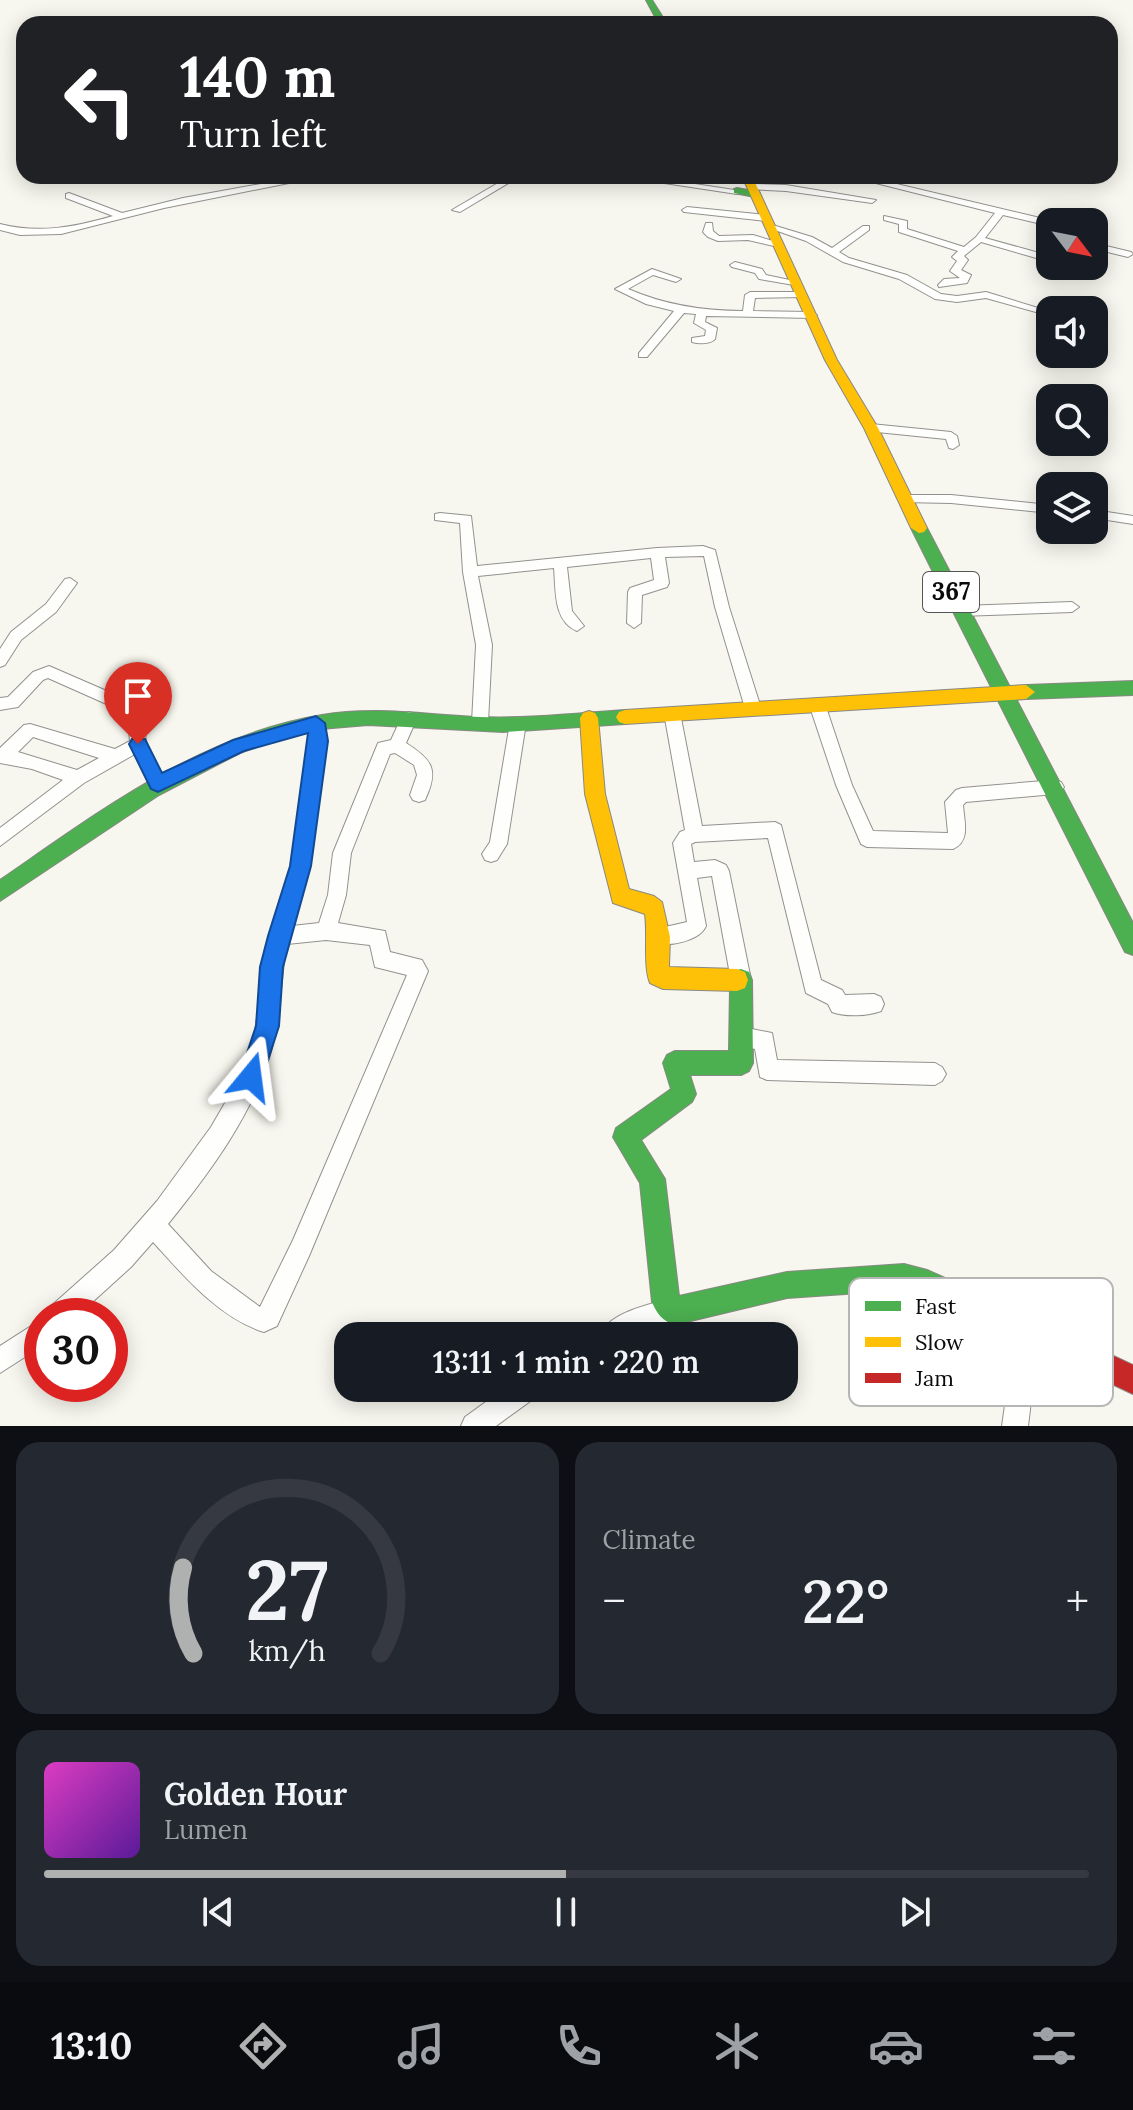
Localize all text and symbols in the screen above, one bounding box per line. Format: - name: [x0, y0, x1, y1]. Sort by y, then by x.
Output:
- text: 140 m: [180, 41, 335, 112]
- icon: left: [48, 48, 152, 152]
- text: Turn left: [180, 111, 327, 157]
- north arrow: [1036, 208, 1108, 280]
- map controls: [1036, 208, 1108, 544]
- button: sound: [1036, 296, 1108, 368]
- button: search: [1036, 384, 1108, 456]
- button: layers: [1036, 472, 1108, 544]
- road number: 367: [923, 572, 979, 612]
- pin: [104, 662, 172, 744]
- icon: arrive: [116, 674, 160, 718]
- position arrow: [209, 1035, 293, 1119]
- legend: [849, 1278, 1113, 1406]
- text: Fast: [915, 1292, 957, 1320]
- speed limit sign: 30: [24, 1298, 128, 1402]
- text: Slow: [915, 1328, 964, 1356]
- text: 13:11 · 1 min · 220 m: [433, 1343, 699, 1381]
- text: Jam: [914, 1364, 954, 1392]
- text: Climate: [603, 1523, 696, 1556]
- text: 27: [246, 1536, 329, 1643]
- text: 22°: [802, 1563, 889, 1639]
- text: −: [603, 1573, 626, 1629]
- text: +: [1066, 1573, 1089, 1629]
- text: km/h: [249, 1632, 326, 1669]
- text: Golden Hour: [164, 1775, 347, 1813]
- text: Lumen: [164, 1813, 248, 1846]
- icon: previous: [196, 1890, 240, 1934]
- icon: pause: [544, 1890, 588, 1934]
- icon: next: [893, 1890, 937, 1934]
- icon: directions: [235, 2018, 291, 2074]
- icon: music: [393, 2018, 449, 2074]
- icon: phone: [551, 2018, 607, 2074]
- icon: climate: [709, 2018, 765, 2074]
- icon: car: [868, 2018, 924, 2074]
- icon: filters: [1026, 2018, 1082, 2074]
- text: 13:10: [51, 2023, 132, 2069]

